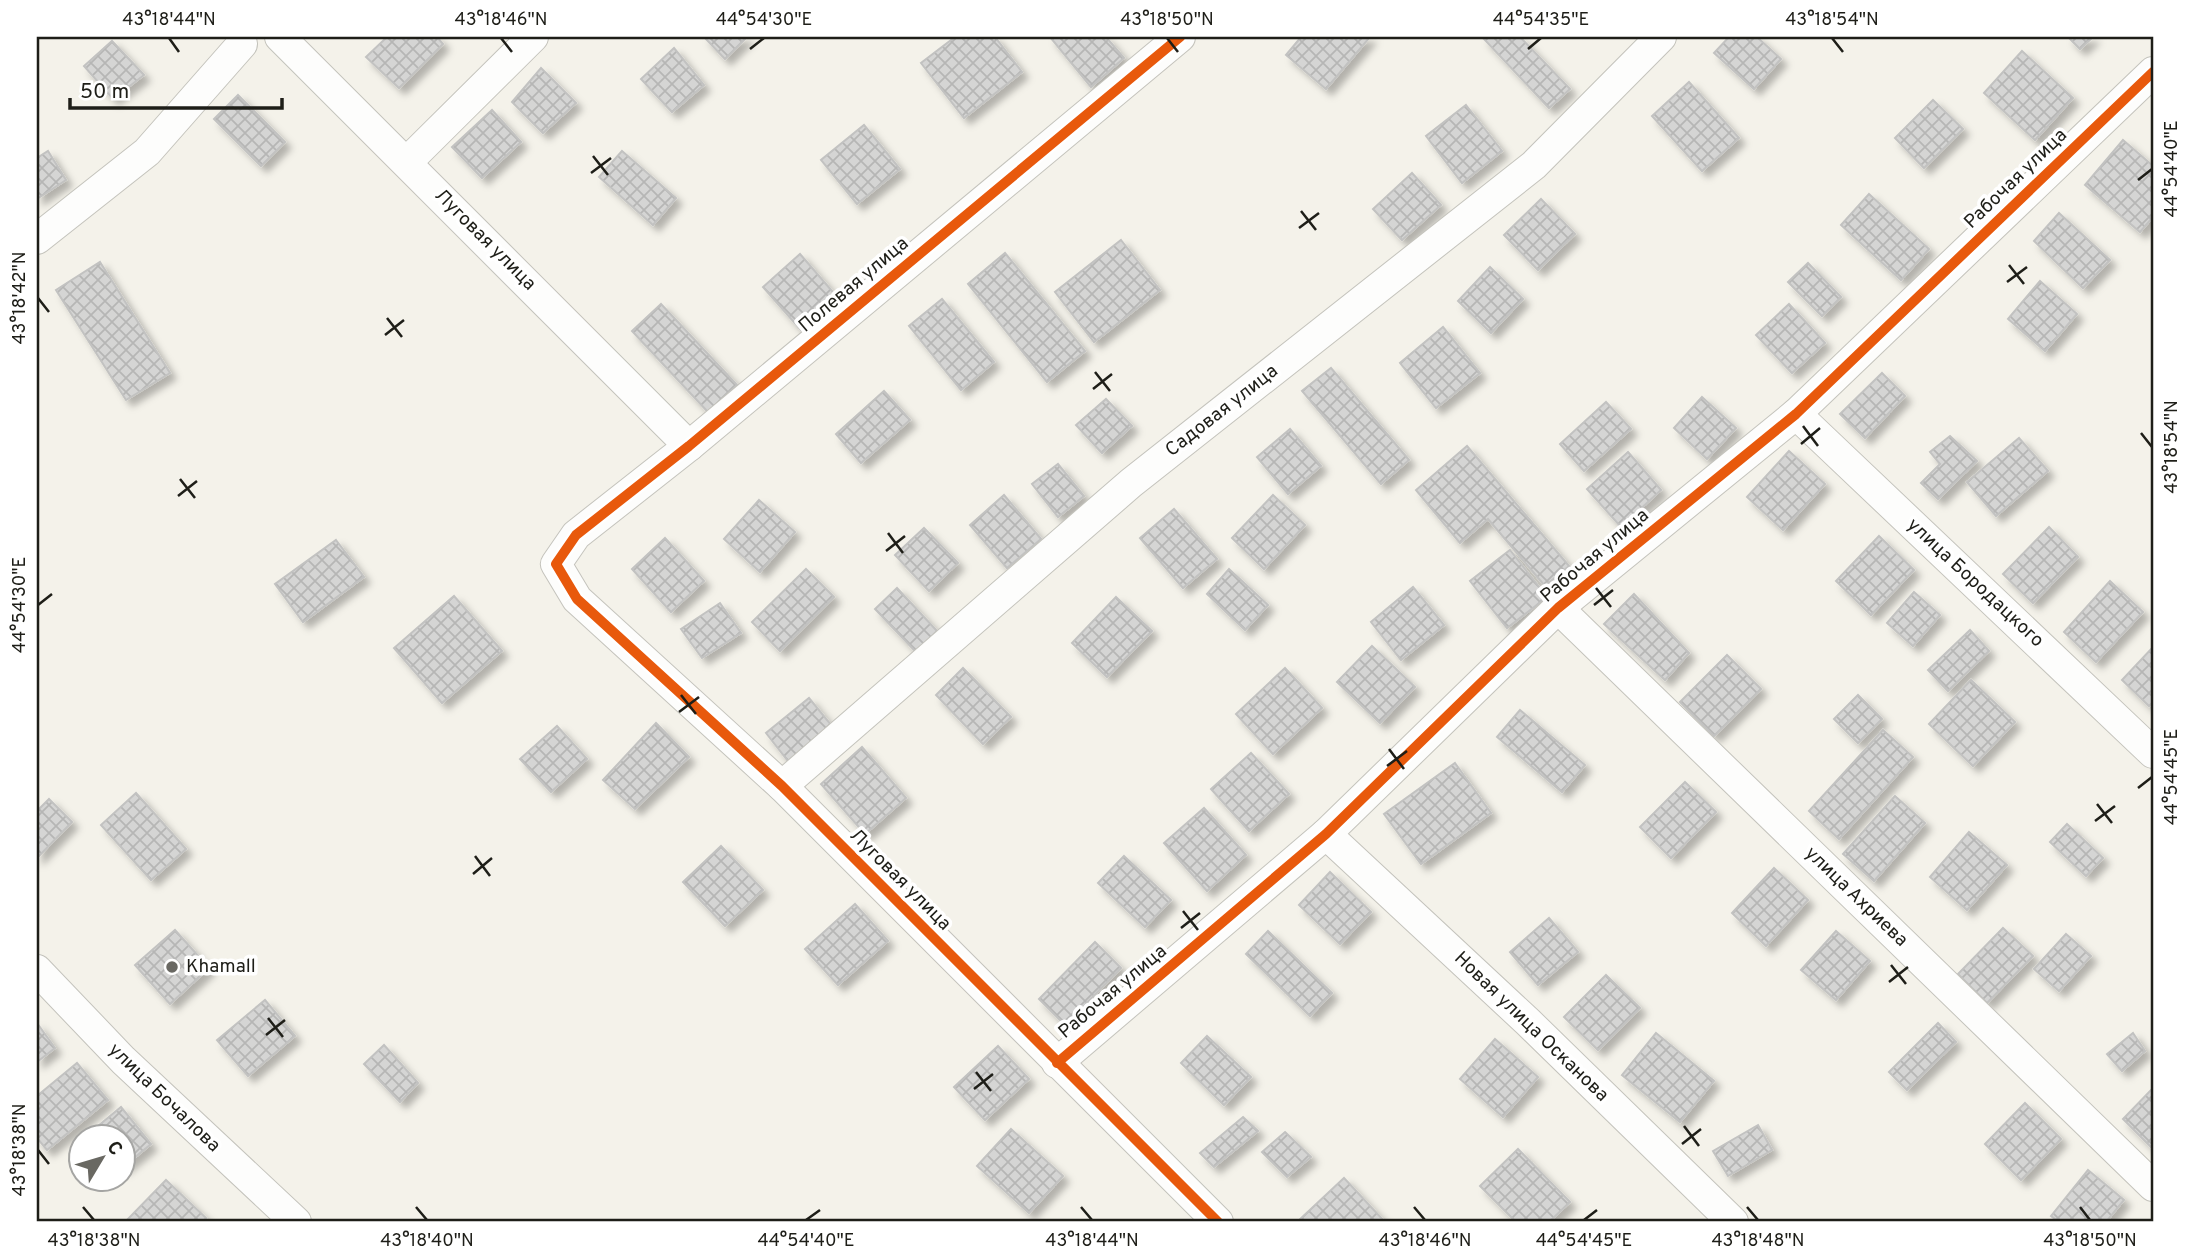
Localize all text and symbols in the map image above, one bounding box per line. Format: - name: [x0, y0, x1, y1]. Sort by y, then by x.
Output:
- text: 43°18'44"N: [122, 9, 216, 32]
- text: 43°18'46"N: [455, 9, 547, 32]
- text: 44°54'30"E: [716, 9, 812, 32]
- text: 43°18'50"N: [1120, 9, 1214, 32]
- text: 44°54'35"E: [1493, 9, 1589, 32]
- text: 43°18'54"N: [1785, 9, 1879, 32]
- scale bar: [70, 66, 282, 110]
- text: 50 m: [80, 79, 129, 106]
- text: 44°54'40"E: [2161, 120, 2184, 218]
- street label: Рабочая улица: [1959, 124, 2073, 234]
- street label: Луговая улица: [429, 184, 541, 296]
- street label: Полевая улица: [794, 232, 914, 338]
- text: 43°18'42"N: [9, 251, 32, 345]
- street label: Садовая улица: [1161, 360, 1283, 462]
- text: 43°18'54"N: [2161, 400, 2184, 494]
- street label: Рабочая улица: [1536, 504, 1654, 608]
- street label: улица Бородацкого: [1901, 513, 2049, 653]
- text: 44°54'30"E: [9, 557, 32, 653]
- text: 44°54'45"E: [2161, 729, 2184, 825]
- street label: Луговая улица: [844, 824, 956, 936]
- street label: улица Ахриева: [1799, 842, 1913, 952]
- street label: Рабочая улица: [1054, 940, 1172, 1044]
- street label: Новая улица Осканова: [1449, 947, 1613, 1107]
- place label: Khamall: [186, 955, 256, 979]
- marker: Khamall: [164, 959, 180, 975]
- street label: улица Бочалова: [103, 1038, 225, 1158]
- text: 43°18'38"N: [9, 1104, 32, 1196]
- north arrow: [66, 1122, 136, 1192]
- text: С: [101, 1137, 127, 1161]
- text: 43°18'38"N: [48, 1230, 140, 1253]
- text: 43°18'40"N: [380, 1230, 474, 1253]
- text: 44°54'40"E: [757, 1230, 855, 1253]
- text: 43°18'44"N: [1045, 1230, 1139, 1253]
- text: 43°18'46"N: [1379, 1230, 1471, 1253]
- text: 44°54'45"E: [1536, 1230, 1632, 1253]
- text: 43°18'48"N: [1711, 1230, 1805, 1253]
- text: 43°18'50"N: [2043, 1230, 2137, 1253]

